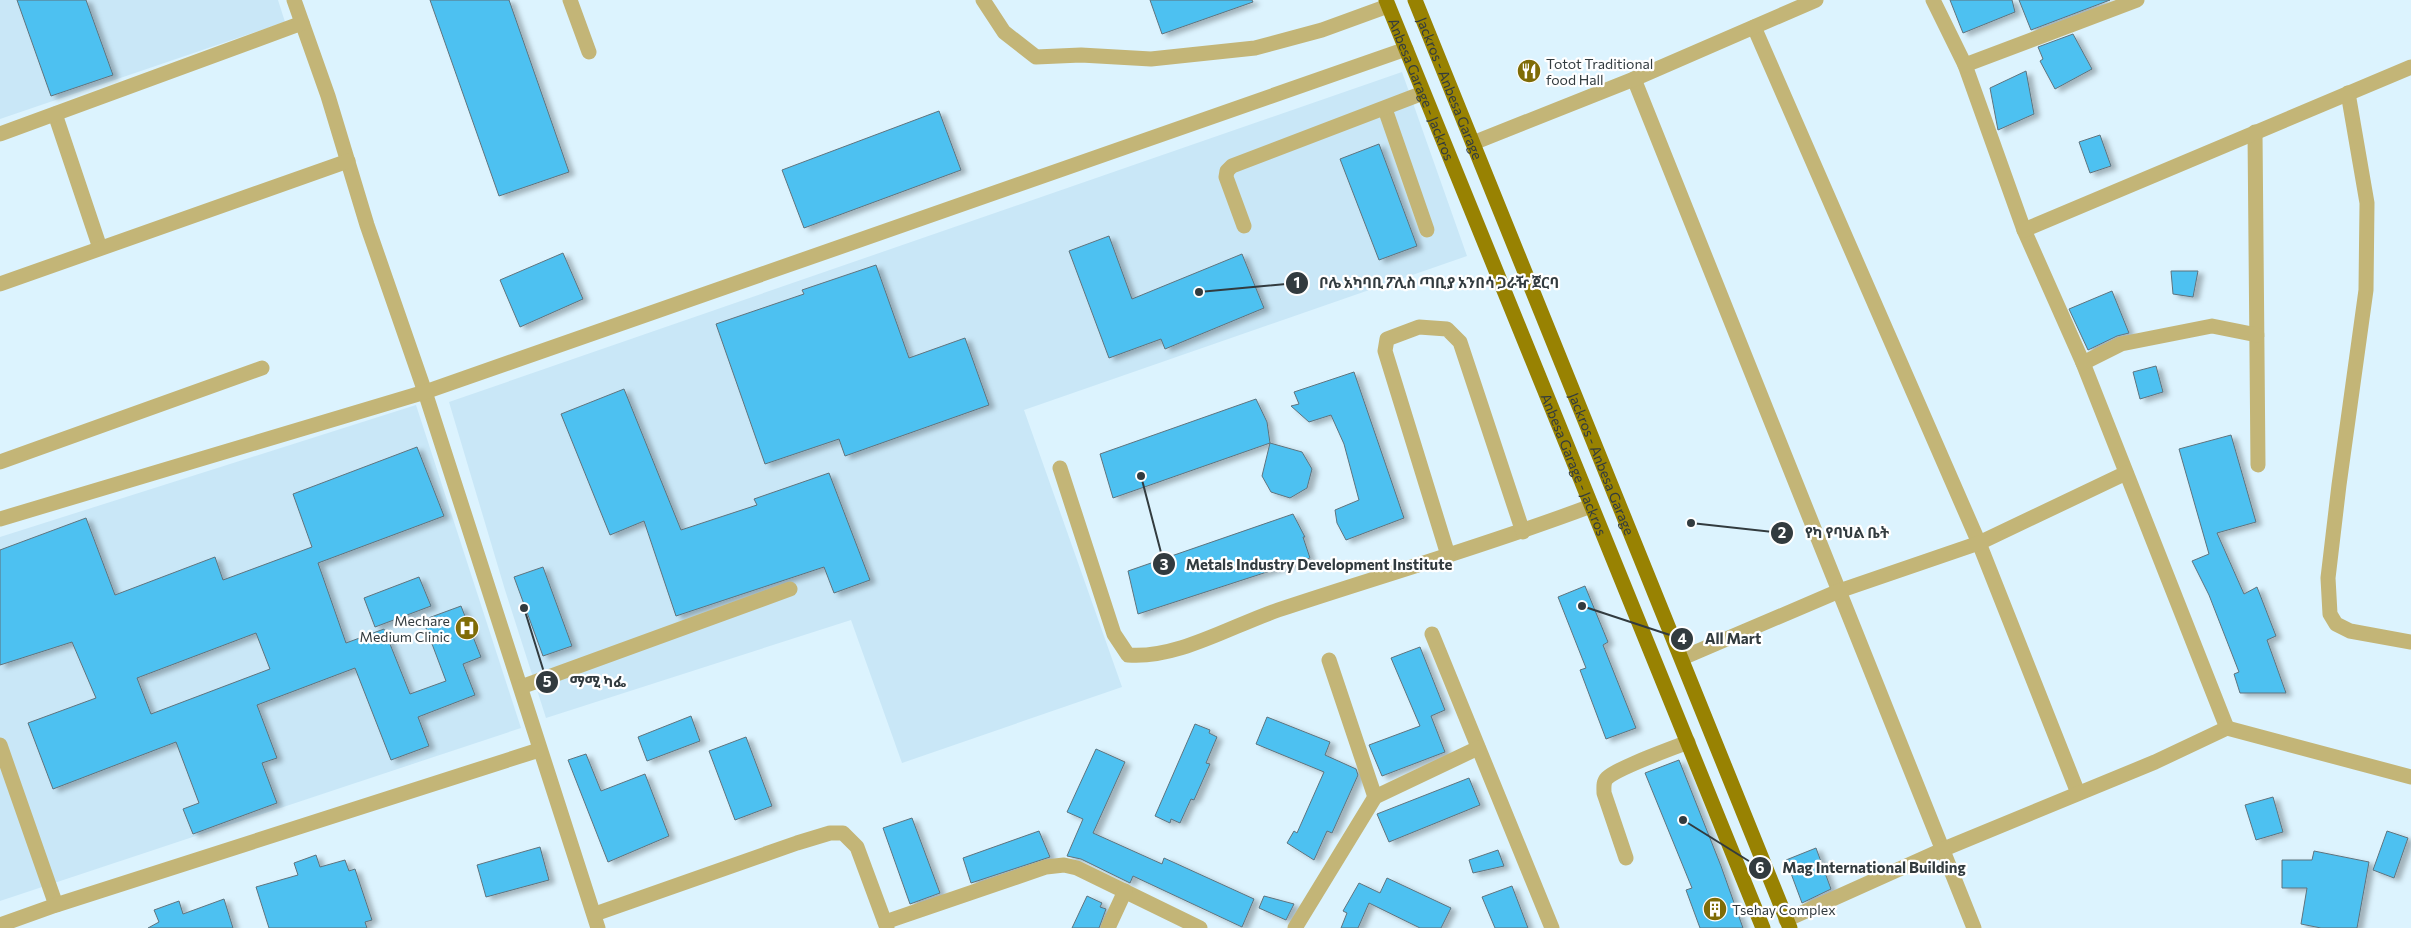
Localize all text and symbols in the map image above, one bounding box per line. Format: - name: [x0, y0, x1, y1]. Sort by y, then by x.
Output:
- street label: Jackros - Anbesa Garage: [1414, 14, 1487, 162]
- street label: Anbesa Garage - Jackros: [1386, 15, 1459, 163]
- place label: Totot Traditional food Hall: [1546, 55, 1653, 88]
- restaurant icon: Totot Traditional food Hall: [1516, 58, 1542, 84]
- callout: ቦሌ አካባቢ ፖሊስ ጣቢያ አንበሳ ጋራዥ ጀርባ: [1284, 268, 1569, 298]
- text: 1: [1294, 273, 1300, 291]
- text: ቦሌ አካባቢ ፖሊስ ጣቢያ አንበሳ ጋራዥ ጀርባ: [1319, 273, 1559, 291]
- street label: Anbesa Garage - Jackros: [1538, 390, 1611, 538]
- street label: Jackros - Anbesa Garage: [1566, 390, 1639, 537]
- callout: የካ የባህል ቤት: [1770, 518, 1899, 548]
- text: 2: [1778, 523, 1786, 541]
- text: የካ የባህል ቤት: [1805, 523, 1890, 541]
- callout: Metals Industry Development Institute: [1151, 549, 1463, 579]
- text: 3: [1160, 555, 1169, 573]
- text: Metals Industry Development Institute: [1186, 555, 1452, 573]
- place label: Mechare Medium Clinic: [360, 612, 450, 645]
- hospital icon: Mechare Medium Clinic: [454, 615, 480, 641]
- callout: All Mart: [1669, 624, 1771, 654]
- text: 4: [1677, 629, 1687, 647]
- text: All Mart: [1705, 629, 1761, 647]
- callout: ማሚ ካፌ: [534, 667, 636, 697]
- text: 5: [543, 672, 552, 690]
- text: ማሚ ካፌ: [570, 672, 626, 690]
- callout: Mag International Building: [1748, 853, 1976, 883]
- text: 6: [1755, 858, 1765, 876]
- text: Mag International Building: [1782, 858, 1966, 876]
- building icon: Tsehay Complex: [1702, 896, 1728, 922]
- place label: Tsehay Complex: [1732, 901, 1836, 918]

